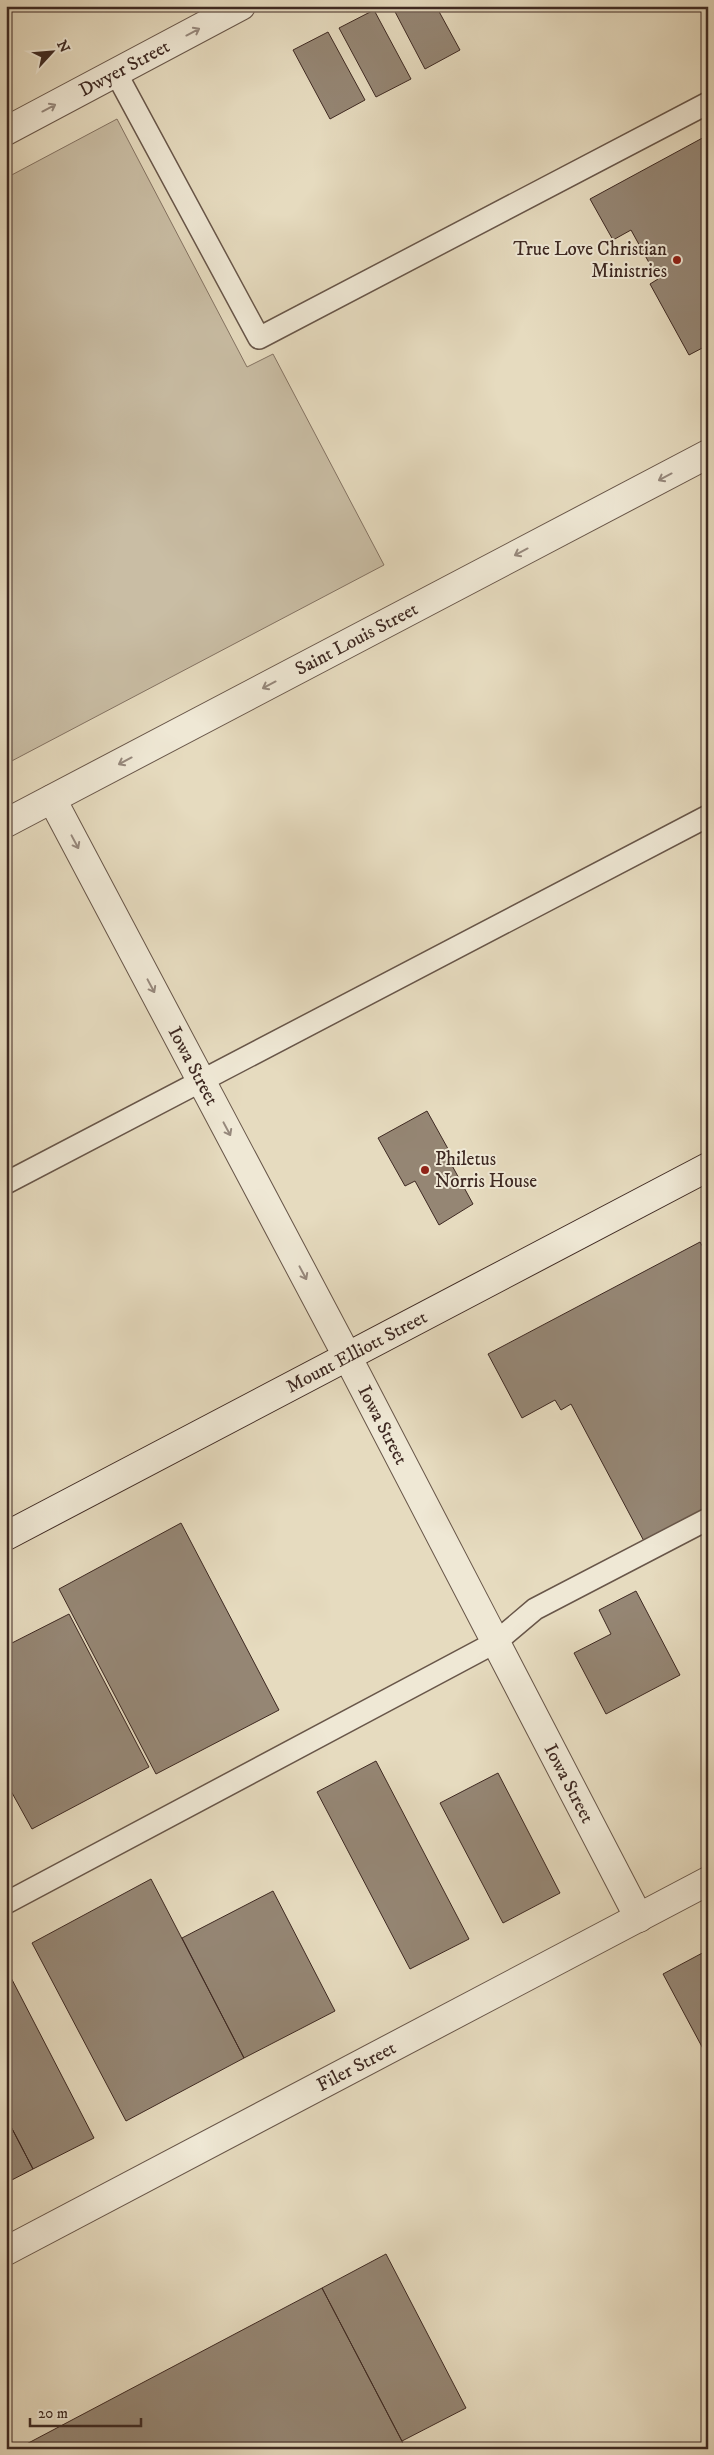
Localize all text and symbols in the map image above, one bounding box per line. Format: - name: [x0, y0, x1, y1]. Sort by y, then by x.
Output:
- one-way arrow: [185, 27, 200, 36]
- north arrow: [28, 28, 78, 78]
- street label: Dwyer Street: [75, 35, 174, 102]
- text: N: [52, 38, 74, 56]
- one-way arrow: [42, 103, 57, 113]
- place label: True Love Christian Ministries: [513, 238, 667, 283]
- marker: True Love Christian Ministries: [671, 254, 683, 266]
- one-way arrow: [657, 472, 672, 482]
- one-way arrow: [514, 548, 529, 557]
- street label: Saint Louis Street: [291, 597, 422, 680]
- one-way arrow: [261, 680, 276, 690]
- one-way arrow: [118, 757, 133, 766]
- one-way arrow: [71, 834, 80, 849]
- one-way arrow: [146, 978, 156, 993]
- street label: Iowa Street: [163, 1022, 224, 1109]
- one-way arrow: [222, 1122, 232, 1137]
- place label: Philetus Norris House: [435, 1148, 537, 1193]
- marker: Philetus Norris House: [419, 1164, 431, 1176]
- one-way arrow: [299, 1265, 308, 1280]
- street label: Mount Elliott Street: [282, 1305, 431, 1398]
- street label: Iowa Street: [353, 1381, 413, 1468]
- street label: Iowa Street: [539, 1740, 599, 1827]
- street label: Filer Street: [313, 2036, 400, 2097]
- scale bar: [30, 2395, 141, 2427]
- text: 20 m: [38, 2404, 68, 2423]

